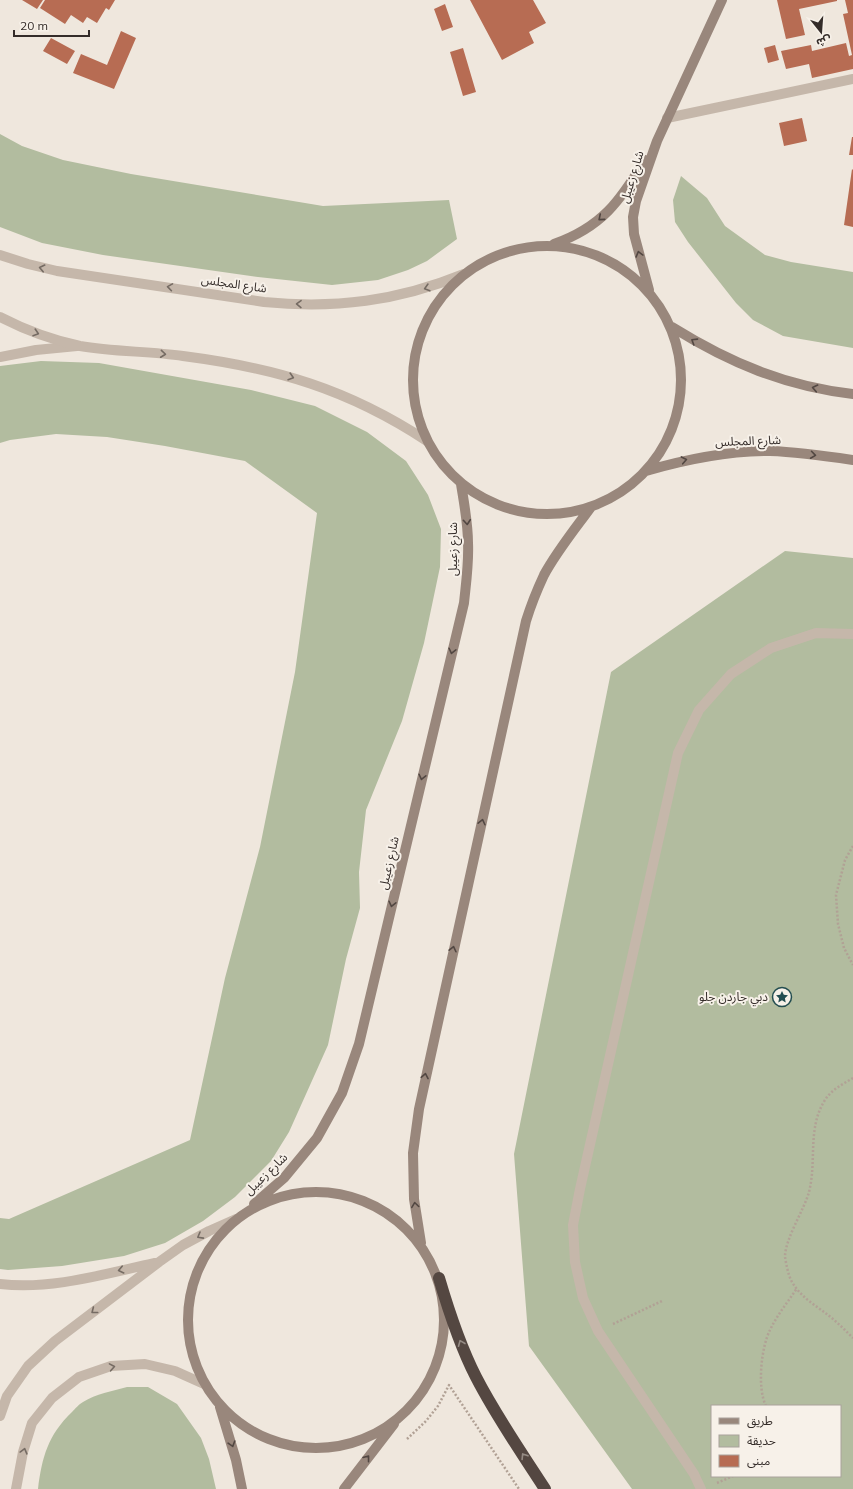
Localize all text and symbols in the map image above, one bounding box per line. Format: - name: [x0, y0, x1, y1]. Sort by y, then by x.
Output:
- scale bar: [14, 12, 89, 38]
- north arrow: [801, 12, 841, 52]
- text: 20 m: [20, 18, 48, 33]
- text: ش: [815, 33, 833, 50]
- street label: شارع زعيبل: [616, 149, 649, 205]
- one-way arrow: [599, 213, 606, 220]
- one-way arrow: [635, 251, 643, 257]
- one-way arrow: [39, 264, 45, 272]
- street label: شارع المجلس: [200, 271, 268, 297]
- one-way arrow: [167, 283, 174, 292]
- one-way arrow: [424, 283, 431, 292]
- one-way arrow: [296, 300, 302, 309]
- one-way arrow: [32, 328, 39, 337]
- one-way arrow: [691, 338, 698, 346]
- one-way arrow: [160, 349, 167, 358]
- one-way arrow: [288, 372, 295, 381]
- one-way arrow: [811, 384, 818, 392]
- street label: شارع المجلس: [715, 432, 781, 451]
- one-way arrow: [810, 450, 816, 459]
- one-way arrow: [680, 457, 687, 465]
- one-way arrow: [462, 519, 471, 525]
- street label: شارع زعيبل: [445, 522, 462, 576]
- one-way arrow: [449, 648, 457, 654]
- one-way arrow: [419, 774, 427, 780]
- one-way arrow: [477, 819, 485, 825]
- street label: شارع زعيبل: [375, 835, 404, 891]
- one-way arrow: [389, 901, 397, 907]
- one-way arrow: [449, 946, 457, 952]
- place icon: دبي جاردن جلو: [771, 986, 793, 1008]
- place label: دبي جاردن جلو: [699, 989, 768, 1007]
- one-way arrow: [421, 1073, 429, 1079]
- street label: شارع زعيبل: [241, 1149, 292, 1199]
- one-way arrow: [411, 1202, 420, 1208]
- one-way arrow: [197, 1231, 204, 1238]
- one-way arrow: [117, 1266, 124, 1274]
- one-way arrow: [92, 1306, 99, 1313]
- one-way arrow: [457, 1339, 465, 1346]
- one-way arrow: [109, 1363, 115, 1372]
- legend: [711, 1405, 841, 1477]
- text: طريق: [747, 1413, 773, 1429]
- text: حديقة: [747, 1433, 776, 1448]
- one-way arrow: [227, 1440, 236, 1447]
- one-way arrow: [19, 1448, 28, 1455]
- one-way arrow: [521, 1453, 528, 1460]
- text: مبنى: [747, 1453, 770, 1468]
- one-way arrow: [363, 1455, 370, 1462]

